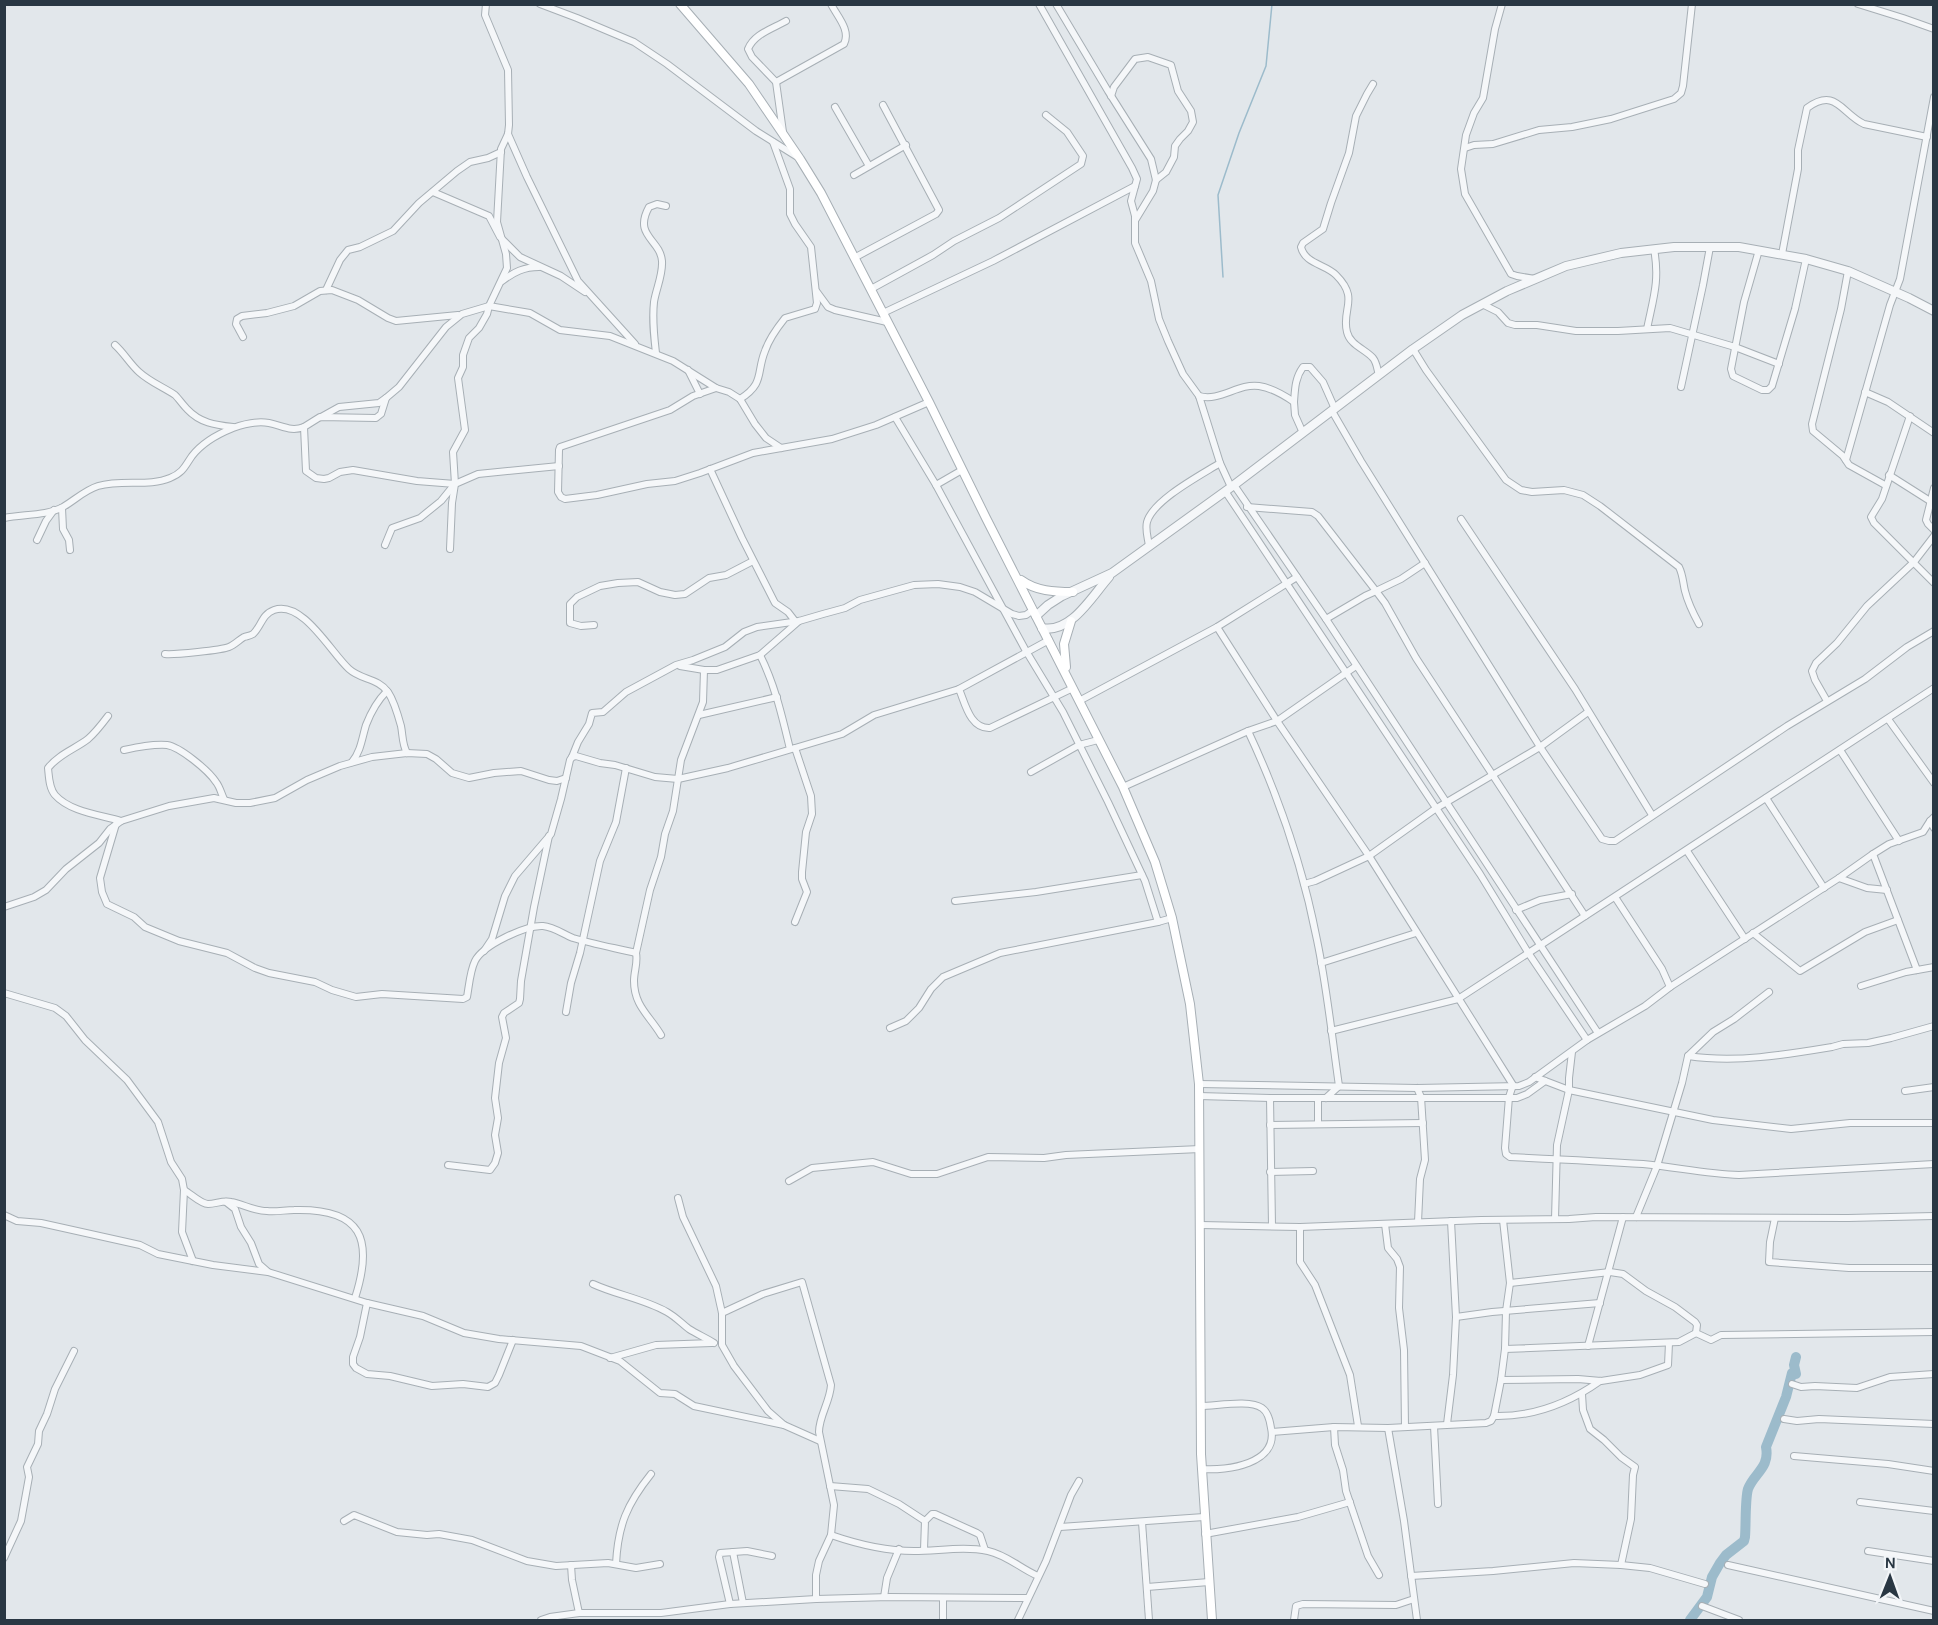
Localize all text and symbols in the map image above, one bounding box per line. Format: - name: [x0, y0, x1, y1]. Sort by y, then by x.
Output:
- north arrow: [1860, 1547, 1920, 1607]
- text: N: [1884, 1553, 1896, 1572]

